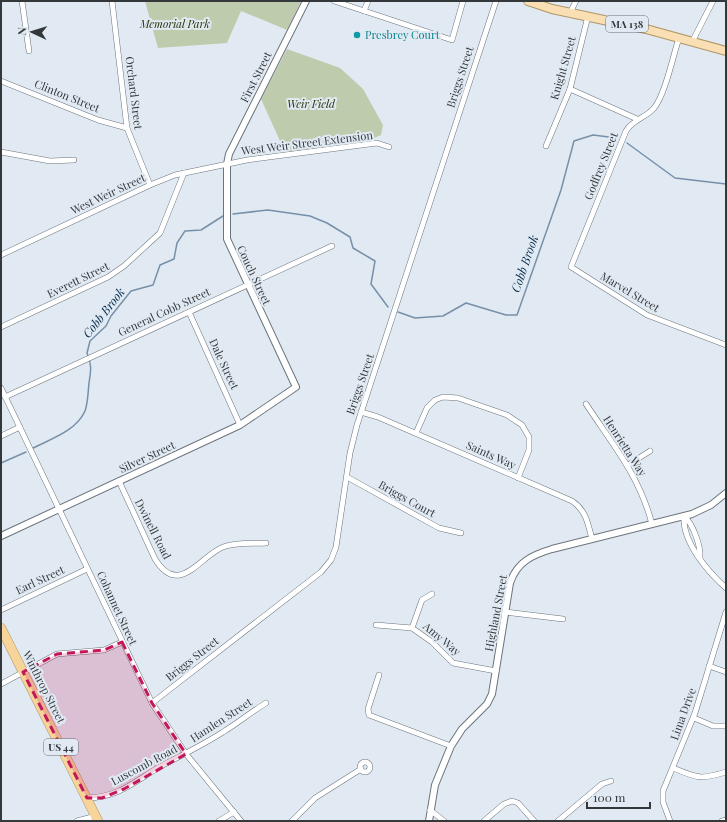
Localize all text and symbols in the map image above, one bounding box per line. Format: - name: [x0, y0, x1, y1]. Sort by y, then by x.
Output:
- north arrow: [12, 12, 52, 52]
- park label: Memorial Park: [139, 16, 210, 31]
- road number: MA 138: [606, 16, 648, 32]
- text: N: [14, 27, 29, 36]
- place label: Presbrey Court: [365, 27, 440, 42]
- marker: Presbrey Court: [352, 30, 362, 40]
- street label: Knight Street: [546, 34, 579, 101]
- street label: Briggs Street: [443, 44, 477, 109]
- street label: First Street: [236, 49, 275, 105]
- street label: Orchard Street: [123, 56, 146, 130]
- street label: Clinton Street: [32, 76, 102, 116]
- park label: Weir Field: [287, 96, 336, 111]
- street label: West Weir Street Extension: [239, 127, 374, 158]
- street label: Godfrey Street: [580, 130, 621, 202]
- street label: West Weir Street: [67, 170, 148, 218]
- water label: Cobb Brook: [507, 233, 541, 294]
- street label: Couch Street: [234, 243, 275, 307]
- street label: Everett Street: [44, 258, 111, 301]
- street label: Marvel Street: [598, 268, 663, 315]
- water label: Cobb Brook: [79, 284, 128, 341]
- street label: General Cobb Street: [115, 284, 212, 339]
- street label: Dale Street: [206, 336, 243, 392]
- street label: Briggs Street: [342, 351, 377, 416]
- street label: Henrietta Way: [600, 413, 651, 479]
- street label: Silver Street: [116, 437, 177, 476]
- street label: Saints Way: [464, 437, 519, 472]
- street label: Briggs Court: [376, 477, 438, 520]
- street label: Dwinell Road: [132, 496, 175, 562]
- street label: Earl Street: [13, 562, 67, 597]
- street label: Cohannet Street: [94, 568, 141, 647]
- street label: Highland Street: [481, 573, 510, 652]
- street label: Amy Way: [420, 618, 465, 659]
- street label: Briggs Street: [162, 633, 221, 684]
- street label: Winthrop Street: [19, 647, 69, 726]
- street label: Lima Drive: [666, 685, 699, 742]
- street label: Hamlen Street: [187, 694, 255, 745]
- road number: US 44: [44, 739, 78, 755]
- street label: Luscomb Road: [108, 741, 180, 788]
- scale bar: [587, 784, 650, 810]
- text: 100 m: [593, 789, 626, 805]

